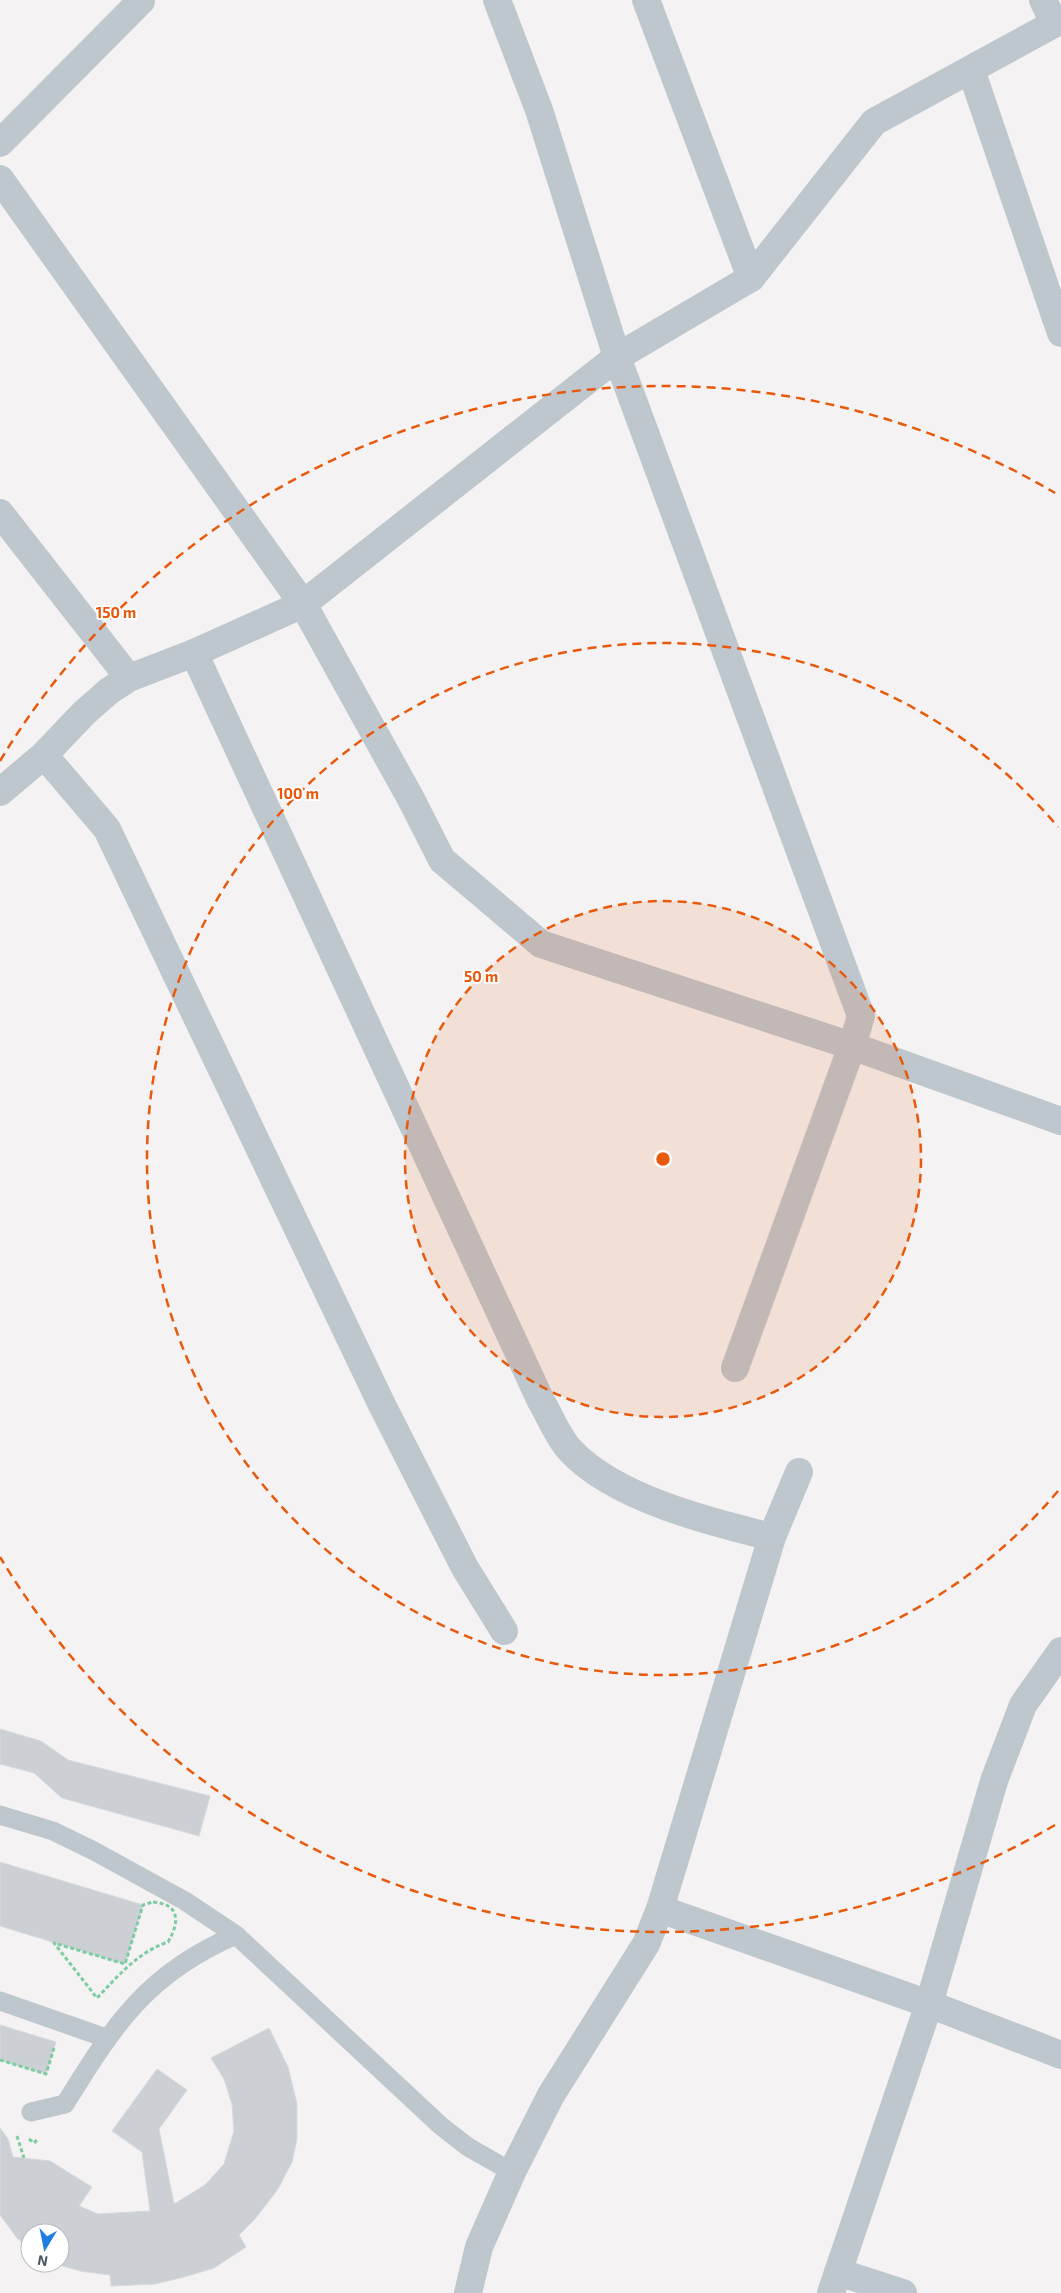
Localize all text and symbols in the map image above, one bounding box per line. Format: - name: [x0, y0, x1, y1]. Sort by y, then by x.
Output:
- text: 150 m: [96, 603, 136, 621]
- text: 100 m: [277, 784, 319, 802]
- text: 50 m: [464, 967, 498, 985]
- centre of rings: [654, 1150, 672, 1168]
- north arrow: [20, 2223, 70, 2273]
- text: N: [36, 2252, 49, 2271]

